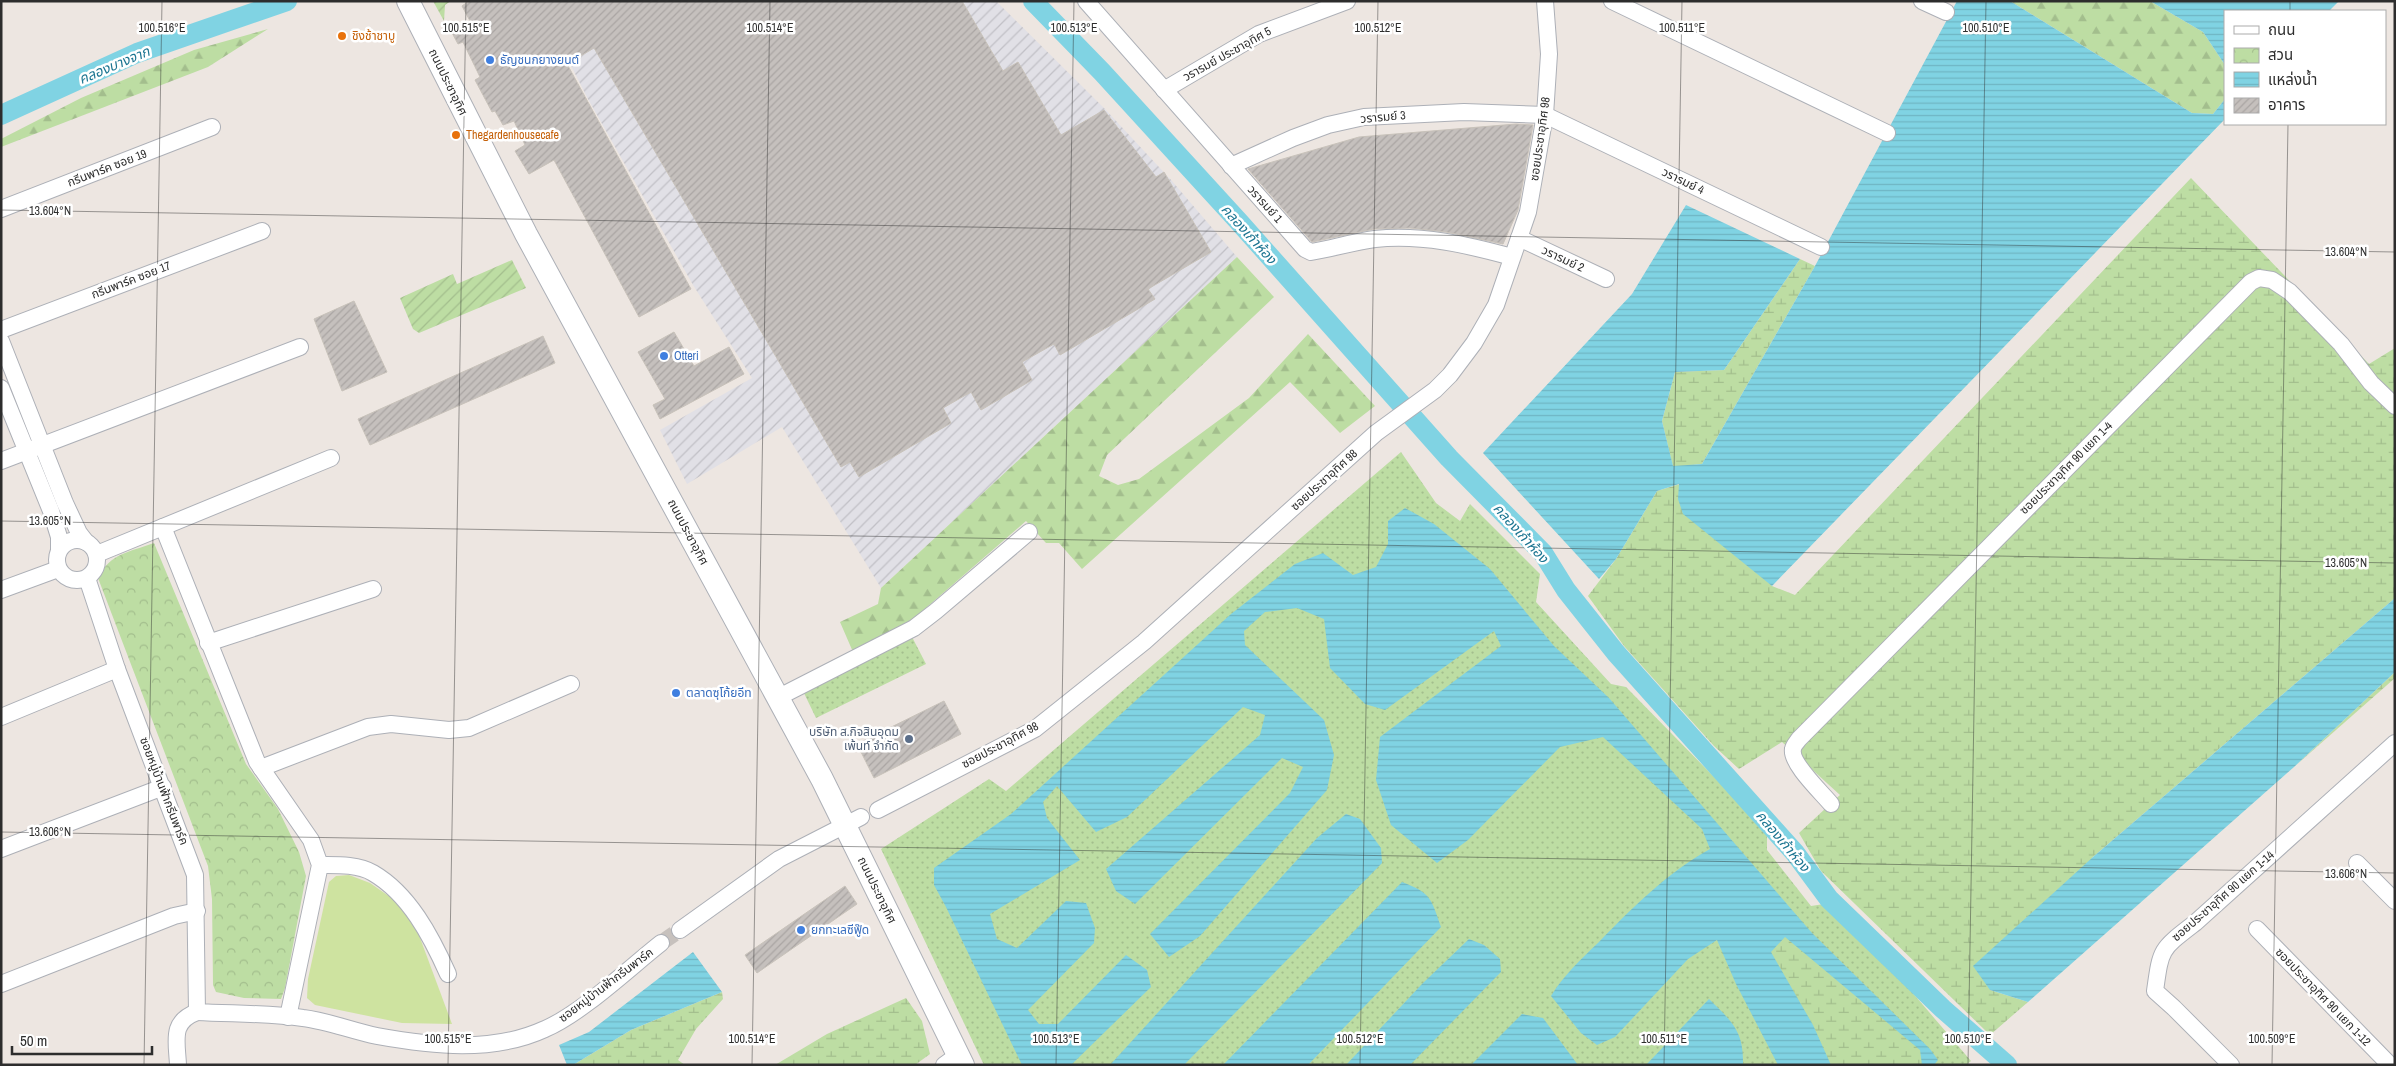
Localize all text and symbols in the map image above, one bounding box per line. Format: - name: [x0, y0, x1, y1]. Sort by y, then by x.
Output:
- legend: [2224, 10, 2386, 125]
- text: ถนน: [2268, 19, 2295, 40]
- text: 100.516°E: [139, 20, 185, 36]
- text: 100.515°E: [443, 20, 489, 36]
- text: 100.514°E: [747, 20, 793, 36]
- text: 100.513°E: [1051, 20, 1097, 36]
- text: 100.512°E: [1355, 20, 1401, 36]
- text: 100.511°E: [1659, 20, 1705, 36]
- text: 100.510°E: [1963, 20, 2009, 36]
- street label: วรารมย์ ประชาอุทิศ 5: [1180, 23, 1274, 85]
- place label: ชิงช้าชาบู: [352, 28, 395, 44]
- marker: ชิงช้าชาบู: [336, 30, 348, 42]
- water label: คลองบางจาก: [76, 42, 153, 88]
- text: สวน: [2268, 44, 2293, 65]
- street label: ถนนประชาอุทิศ: [425, 46, 471, 118]
- place label: ธัญชนกยางยนต์: [500, 52, 579, 68]
- marker: ธัญชนกยางยนต์: [484, 54, 496, 66]
- text: แหล่งน้ำ: [2268, 69, 2317, 90]
- text: อาคาร: [2268, 94, 2305, 115]
- street label: ซอยประชาอุทิศ 98: [1526, 96, 1554, 182]
- street label: วรารมย์ 3: [1360, 107, 1406, 127]
- place label: Thegardenhousecafe: [466, 127, 559, 143]
- marker: Thegardenhousecafe: [450, 129, 462, 141]
- street label: กรีนพาร์ค ซอย 19: [65, 145, 149, 191]
- street label: วรารมย์ 4: [1659, 164, 1707, 198]
- street label: วรารมย์ 1: [1244, 182, 1286, 227]
- water label: คลองเก้าห้อง: [1218, 200, 1281, 269]
- text: 13.604°N: [29, 203, 71, 219]
- street label: วรารมย์ 2: [1539, 242, 1587, 276]
- text: 13.604°N: [2325, 244, 2367, 260]
- street label: กรีนพาร์ค ซอย 17: [89, 257, 174, 303]
- place label: Otteri: [674, 348, 699, 364]
- marker: Otteri: [658, 350, 670, 362]
- street label: ซอยประชาอุทิศ 90 แยก 1-4: [2016, 418, 2116, 518]
- street label: ซอยประชาอุทิศ 98: [1287, 446, 1361, 514]
- street label: ถนนประชาอุทิศ: [664, 496, 712, 568]
- water label: คลองเก้าห้อง: [1490, 499, 1553, 568]
- text: 13.605°N: [29, 513, 71, 529]
- text: 13.605°N: [2325, 555, 2367, 571]
- place label: ตลาดซุโก้ยอีท: [686, 685, 752, 701]
- marker: ตลาดซุโก้ยอีท: [670, 687, 682, 699]
- street label: ซอยประชาอุทิศ 98: [959, 718, 1041, 772]
- place label: บริษัท ส.กิจสินอุดม เพ้นท์ จำกัด: [809, 724, 899, 754]
- marker: บริษัท ส.กิจสินอุดม เพ้นท์ จำกัด: [903, 733, 915, 745]
- street label: ซอยหมู่บ้านฟ้ากรีนพาร์ค: [136, 735, 192, 847]
- water label: คลองเก้าห้อง: [1752, 807, 1815, 876]
- text: 13.606°N: [29, 824, 71, 840]
- street label: ซอยประชาอุทิศ 90 แยก 1-14: [2168, 847, 2278, 945]
- street label: ถนนประชาอุทิศ: [854, 854, 900, 926]
- text: 13.606°N: [2325, 866, 2367, 882]
- place label: ยกทะเลซีฟู๊ด: [811, 922, 869, 938]
- marker: ยกทะเลซีฟู๊ด: [795, 924, 807, 936]
- street label: ซอยหมู่บ้านฟ้ากรีนพาร์ค: [555, 944, 657, 1026]
- street label: ซอยประชาอุทิศ 90 แยก 1-12: [2272, 944, 2374, 1050]
- scale bar: [12, 1024, 152, 1056]
- text: 50 m: [20, 1030, 47, 1051]
- text: 100.515°E: [425, 1031, 471, 1047]
- text: 100.514°E: [729, 1031, 775, 1047]
- text: 100.513°E: [1033, 1031, 1079, 1047]
- text: 100.512°E: [1337, 1031, 1383, 1047]
- text: 100.511°E: [1641, 1031, 1687, 1047]
- text: 100.510°E: [1945, 1031, 1991, 1047]
- text: 100.509°E: [2249, 1031, 2295, 1047]

